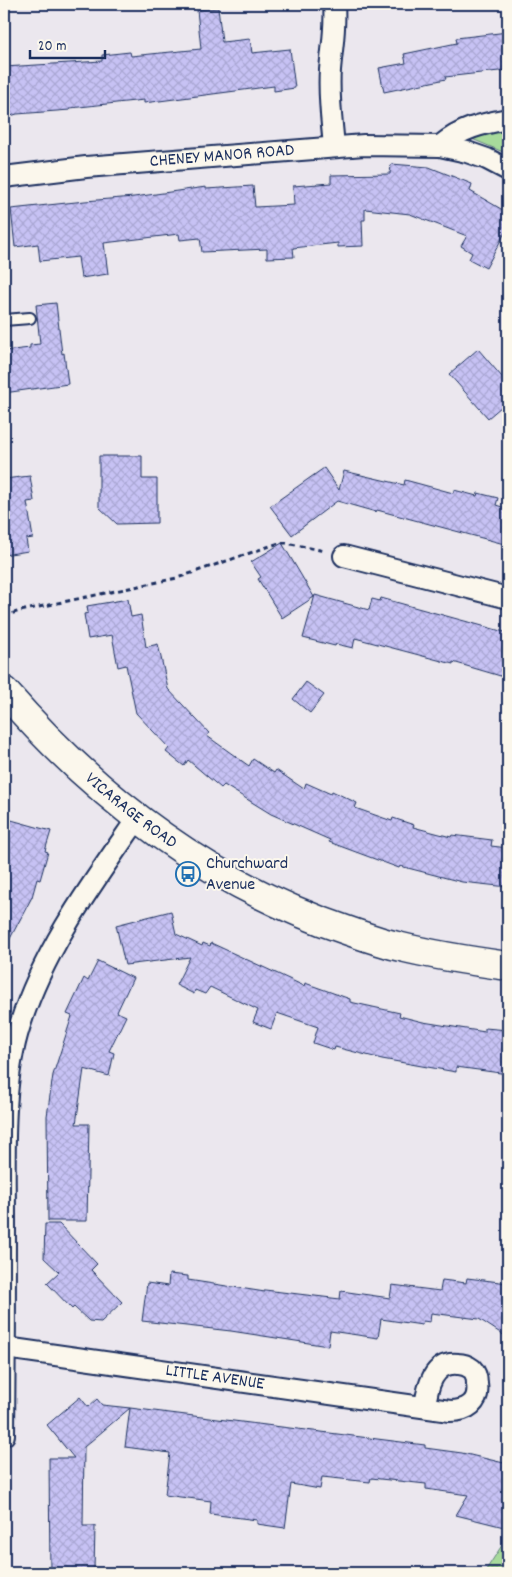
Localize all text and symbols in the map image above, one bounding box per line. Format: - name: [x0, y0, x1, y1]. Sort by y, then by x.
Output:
- scale bar: [30, 28, 105, 60]
- text: 20 m: [38, 36, 66, 58]
- street label: CHENEY MANOR ROAD: [149, 138, 295, 174]
- street label: VICARAGE ROAD: [79, 767, 182, 855]
- place label: Churchward Avenue: [206, 852, 288, 898]
- bus stop icon: Churchward Avenue: [175, 861, 201, 887]
- street label: LITTLE AVENUE: [164, 1358, 266, 1397]

